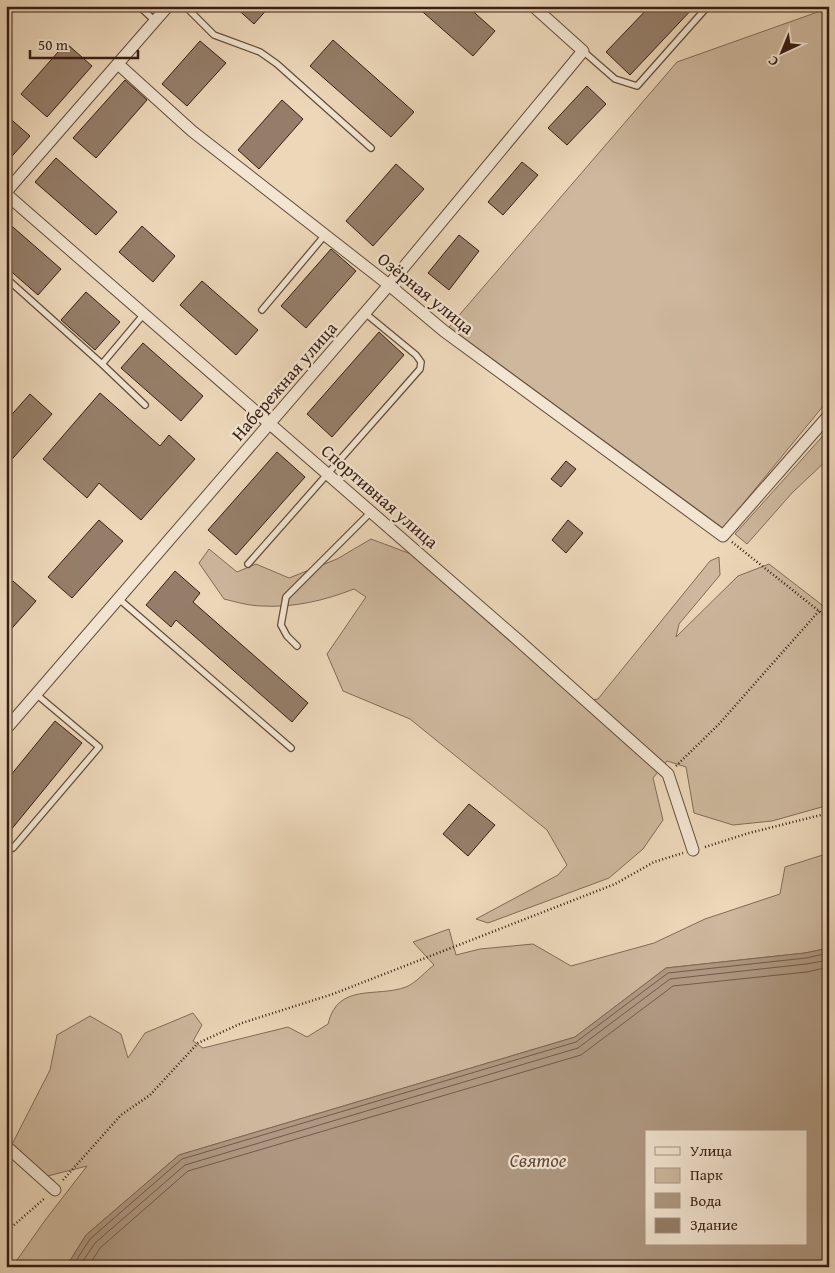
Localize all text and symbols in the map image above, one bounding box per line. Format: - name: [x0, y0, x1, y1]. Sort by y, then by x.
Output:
- scale bar: [30, 28, 138, 60]
- north arrow: [758, 28, 808, 78]
- text: 50 m: [38, 34, 69, 55]
- text: С: [763, 51, 783, 71]
- street label: Озёрная улица: [372, 246, 481, 341]
- street label: Набережная улица: [225, 315, 344, 447]
- street label: Спортивная улица: [315, 437, 445, 555]
- legend: [645, 1130, 808, 1246]
- text: Улица: [690, 1140, 733, 1161]
- water label: Святое: [510, 1146, 567, 1174]
- text: Парк: [690, 1164, 723, 1185]
- text: Вода: [690, 1190, 722, 1211]
- text: Здание: [690, 1214, 738, 1235]

